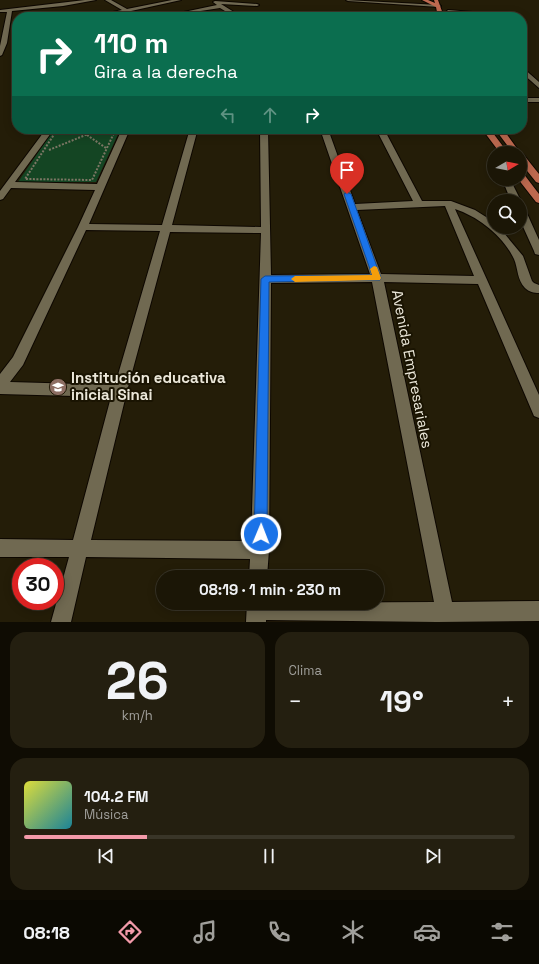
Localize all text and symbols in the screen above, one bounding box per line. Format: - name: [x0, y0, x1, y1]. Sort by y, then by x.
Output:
- text: 110 m: [94, 25, 168, 61]
- icon: right: [28, 28, 80, 80]
- text: Gira a la derecha: [94, 60, 238, 83]
- icon: left: [217, 104, 239, 126]
- icon: ahead: [259, 104, 281, 126]
- icon: right: [301, 104, 323, 126]
- north arrow: [487, 146, 527, 186]
- map controls: [487, 146, 527, 234]
- pin: [330, 153, 364, 194]
- icon: arrive: [336, 159, 358, 181]
- button: search: [487, 194, 527, 234]
- street label: Avenida Empresariales: [388, 288, 437, 450]
- place label: Institución educativa inicial Sinai: [71, 368, 226, 404]
- school or university icon: Institución educativa inicial Sinai: [48, 377, 68, 397]
- position arrow: [240, 513, 282, 555]
- speed limit sign: 30: [12, 558, 64, 610]
- text: 08:19 · 1 min · 230 m: [199, 580, 341, 599]
- text: 26: [106, 648, 169, 714]
- text: Clima: [289, 662, 322, 679]
- text: 19°: [380, 682, 424, 721]
- text: −: [289, 687, 302, 715]
- text: +: [501, 687, 515, 715]
- text: km/h: [122, 707, 153, 724]
- text: 104.2 FM: [84, 787, 148, 806]
- text: Música: [84, 806, 129, 823]
- icon: previous: [95, 845, 117, 867]
- icon: pause: [258, 845, 280, 867]
- icon: next: [422, 845, 444, 867]
- icon: directions: [116, 918, 144, 946]
- icon: music: [191, 918, 219, 946]
- icon: phone: [265, 918, 293, 946]
- icon: climate: [339, 918, 367, 946]
- icon: car: [413, 918, 441, 946]
- icon: filters: [488, 918, 516, 946]
- text: 08:18: [23, 921, 70, 944]

